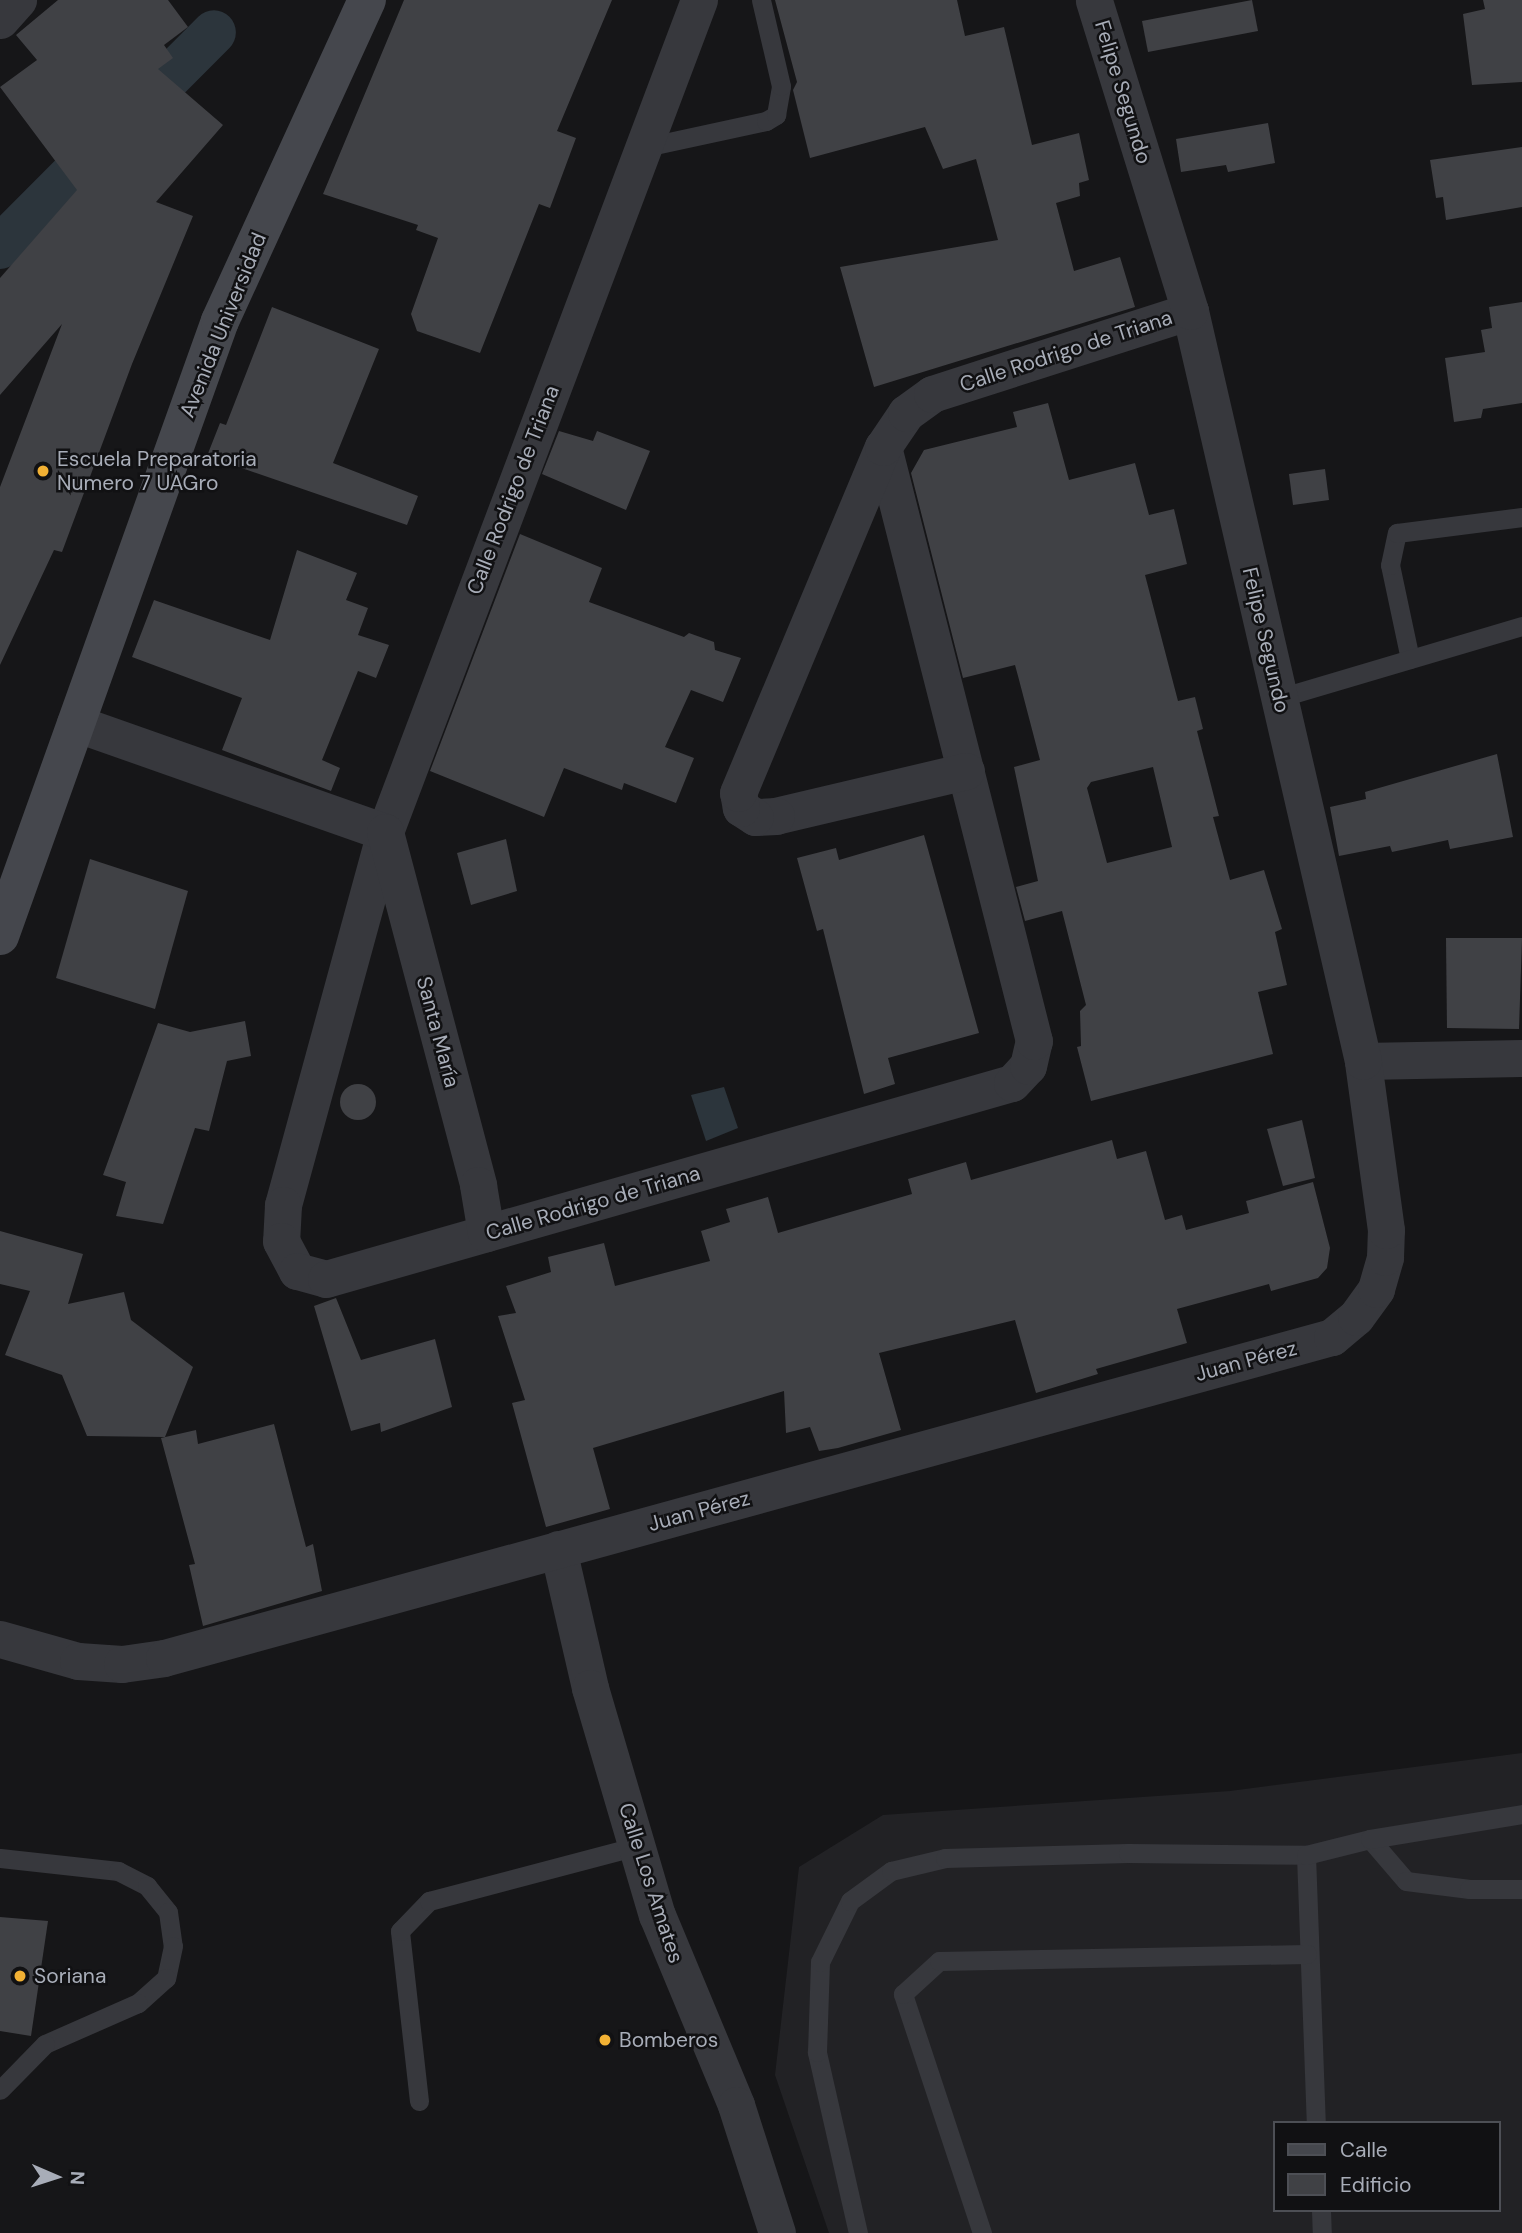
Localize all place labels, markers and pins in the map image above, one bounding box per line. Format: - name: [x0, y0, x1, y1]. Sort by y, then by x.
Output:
- place label: Escuela Preparatoria Numero 7 UAGro: [57, 446, 257, 496]
- marker: Escuela Preparatoria Numero 7 UAGro: [35, 463, 51, 479]
- place label: Soriana: [34, 1963, 106, 1989]
- marker: Soriana: [12, 1968, 28, 1984]
- place label: Bomberos: [619, 2027, 718, 2053]
- marker: Bomberos: [597, 2032, 613, 2048]

